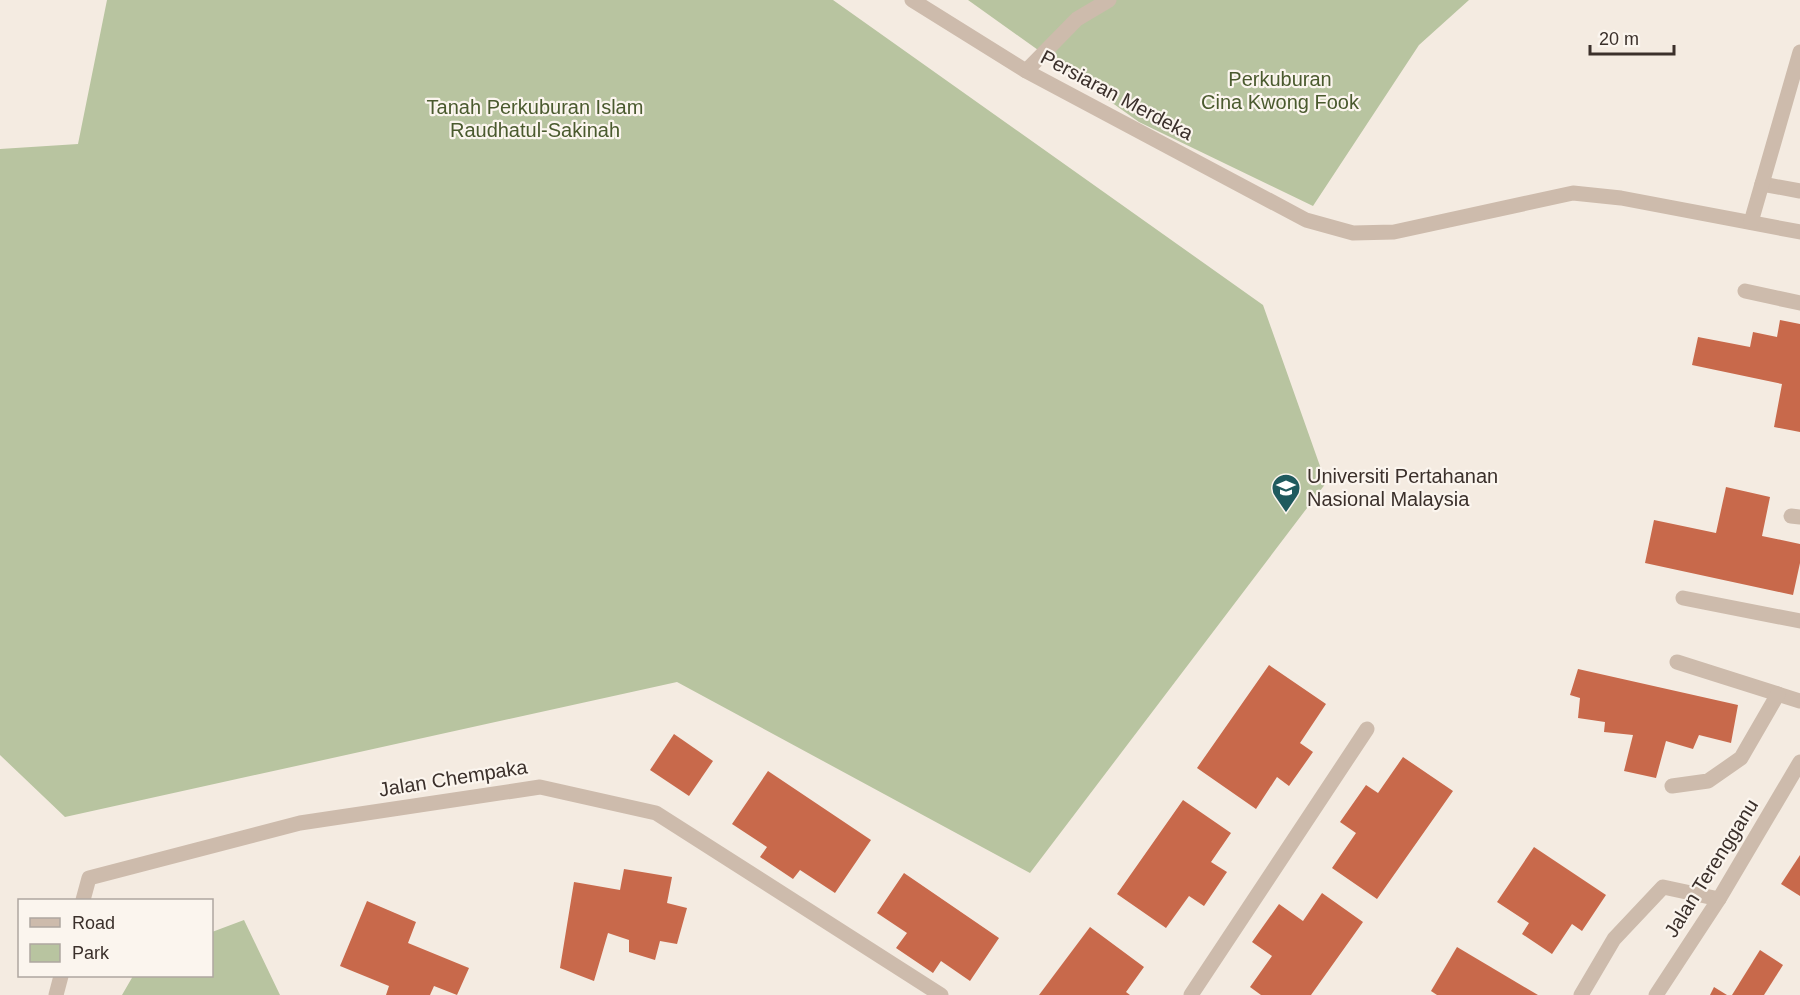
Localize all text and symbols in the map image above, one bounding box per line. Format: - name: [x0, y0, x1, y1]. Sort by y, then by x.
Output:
- scale bar: [1590, 18, 1674, 56]
- text: 20 m: [1599, 29, 1639, 49]
- street label: Persiaran Merdeka: [1037, 46, 1198, 145]
- park label: Perkuburan Cina Kwong Fook: [1201, 68, 1360, 113]
- park label: Tanah Perkuburan Islam Raudhatul-Sakinah: [427, 96, 643, 141]
- place label: Universiti Pertahanan Nasional Malaysia: [1307, 465, 1498, 510]
- school or university icon: Universiti Pertahanan Nasional Malaysia: [1270, 472, 1302, 514]
- street label: Jalan Chempaka: [377, 755, 530, 801]
- street label: Jalan Terengganu: [1660, 795, 1762, 941]
- legend: [18, 899, 213, 977]
- text: Road: [72, 913, 115, 933]
- text: Park: [72, 943, 110, 963]

